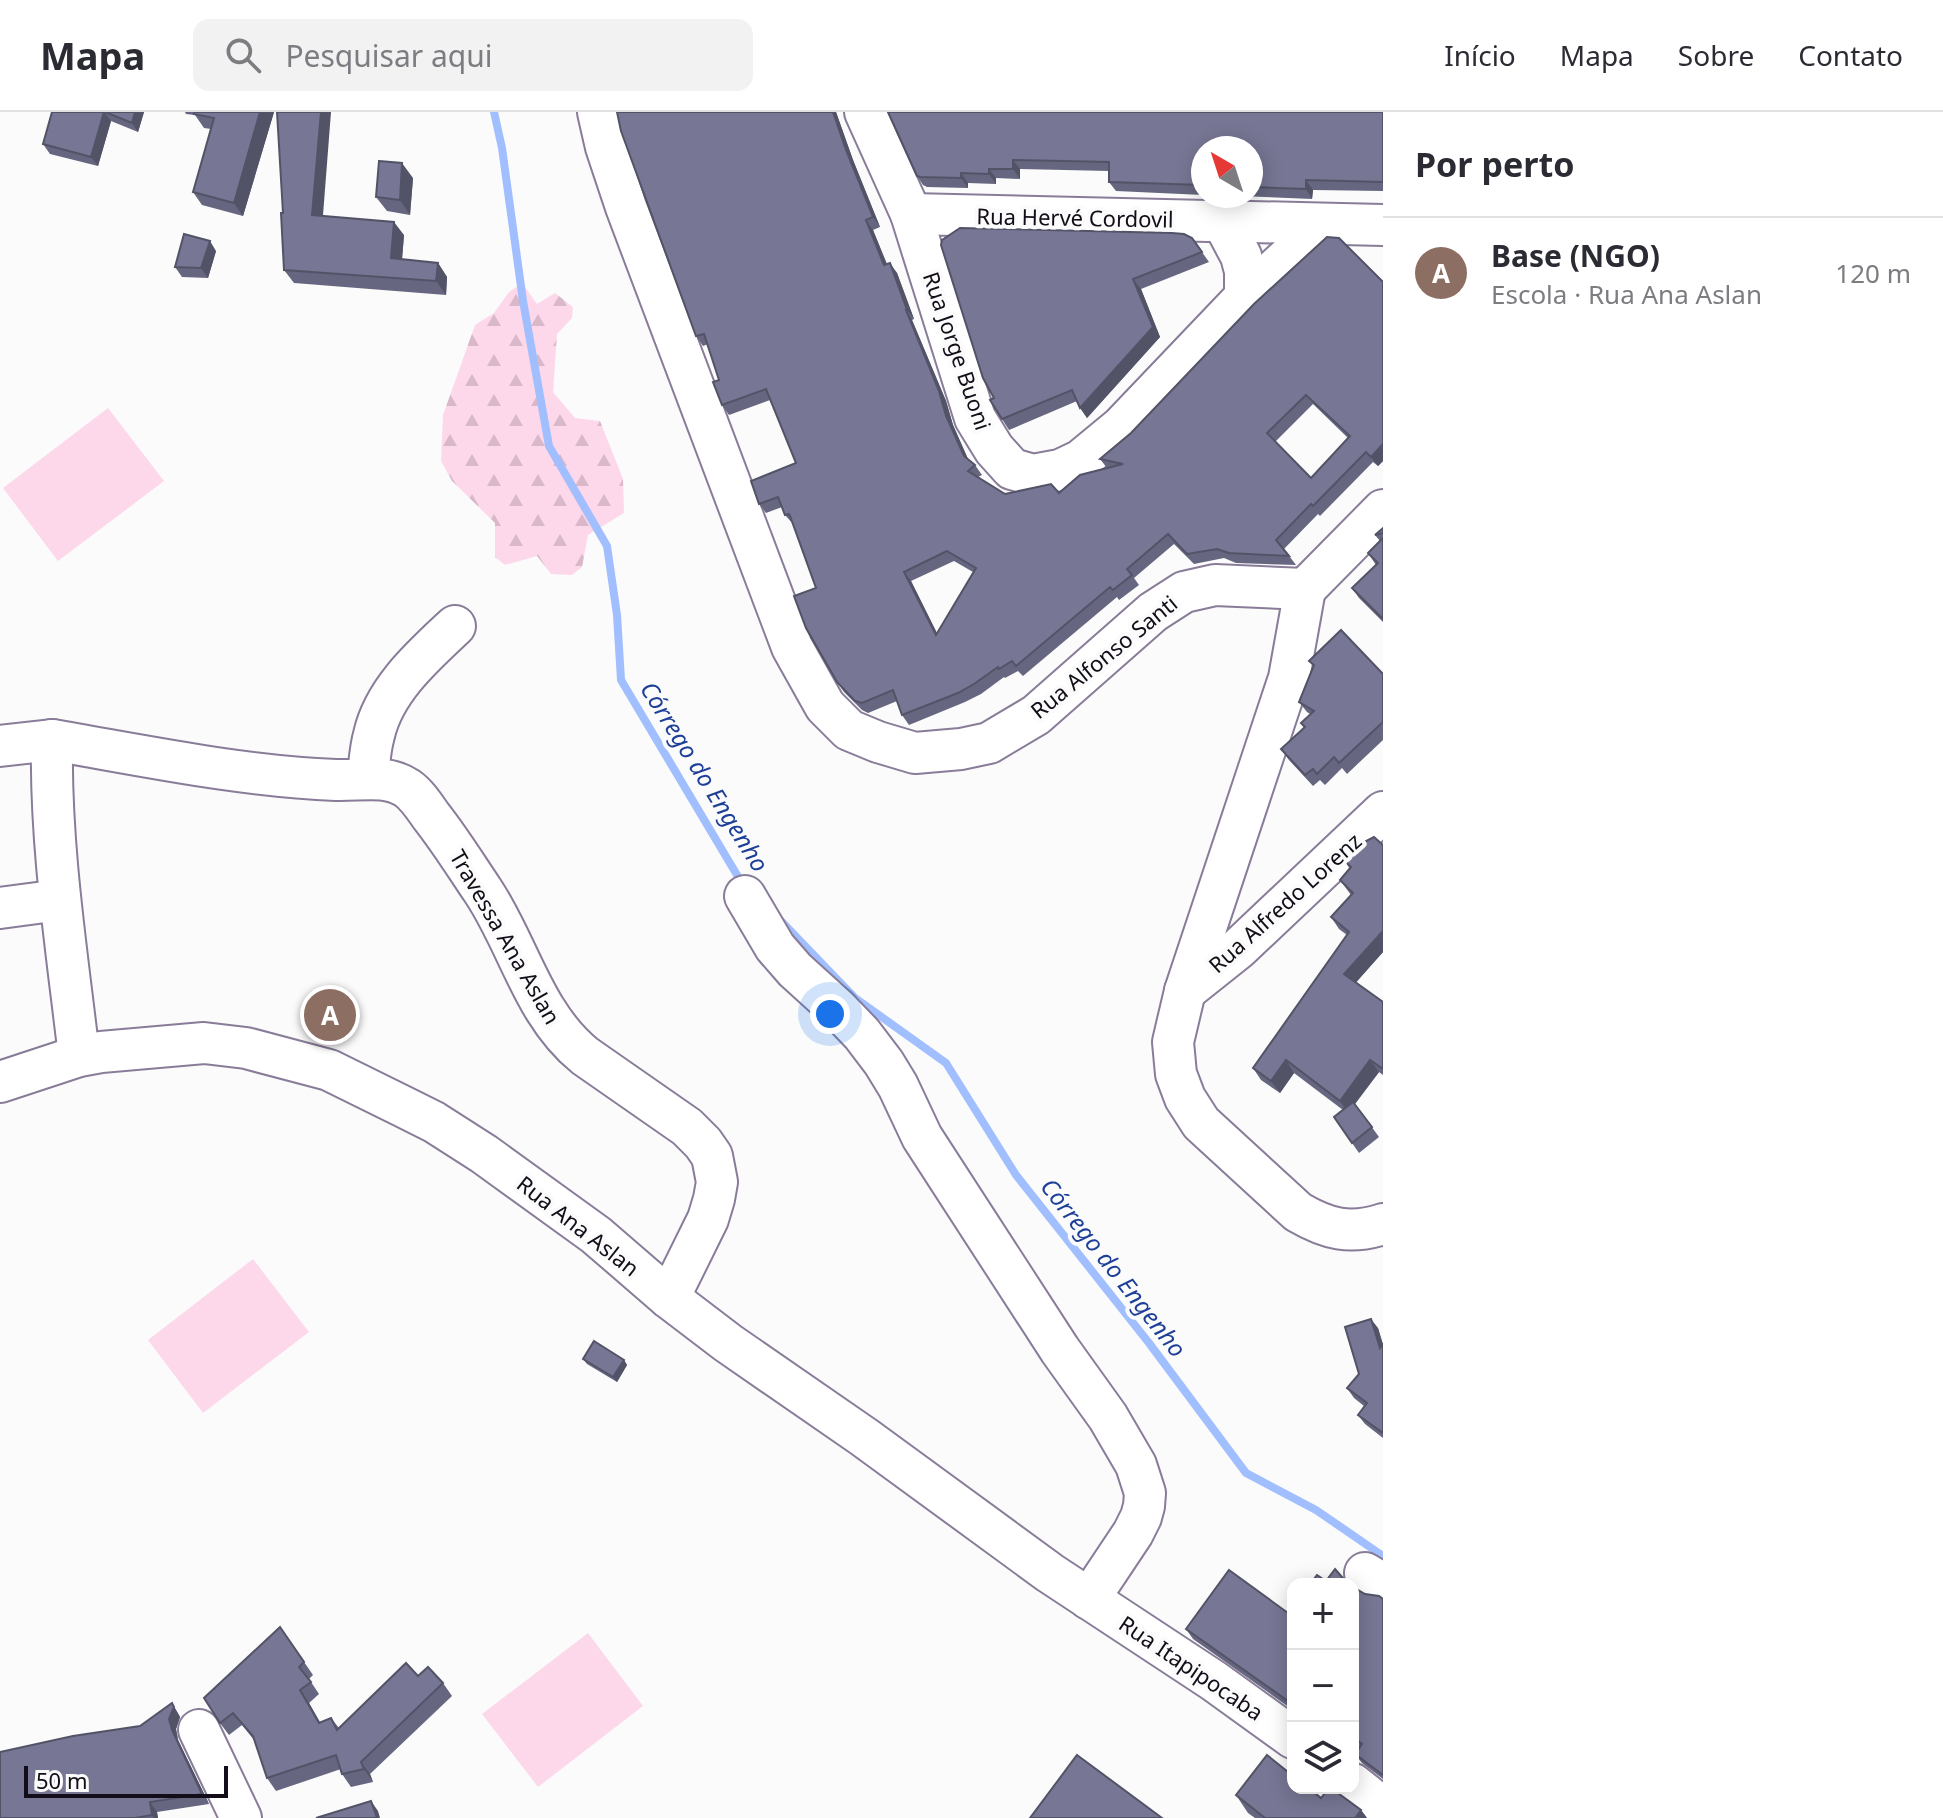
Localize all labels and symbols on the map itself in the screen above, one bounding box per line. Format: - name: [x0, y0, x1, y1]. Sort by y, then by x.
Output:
- north arrow: [1191, 136, 1263, 208]
- street label: Rua Hervé Cordovil: [976, 200, 1174, 234]
- street label: Rua Jorge Buoni: [917, 267, 999, 434]
- street label: Rua Alfonso Santi: [1024, 588, 1183, 725]
- water label: Córrego do Engenho: [633, 675, 777, 878]
- street label: Rua Alfredo Lorenz: [1201, 826, 1367, 979]
- street label: Travessa Ana Aslan: [444, 844, 568, 1029]
- pin: A: [304, 985, 356, 1045]
- your location: [810, 994, 850, 1034]
- street label: Rua Ana Aslan: [511, 1168, 646, 1282]
- water label: Córrego do Engenho: [1034, 1171, 1195, 1363]
- street label: Rua Itapipocaba: [1114, 1608, 1270, 1727]
- scale bar: [24, 1762, 228, 1798]

